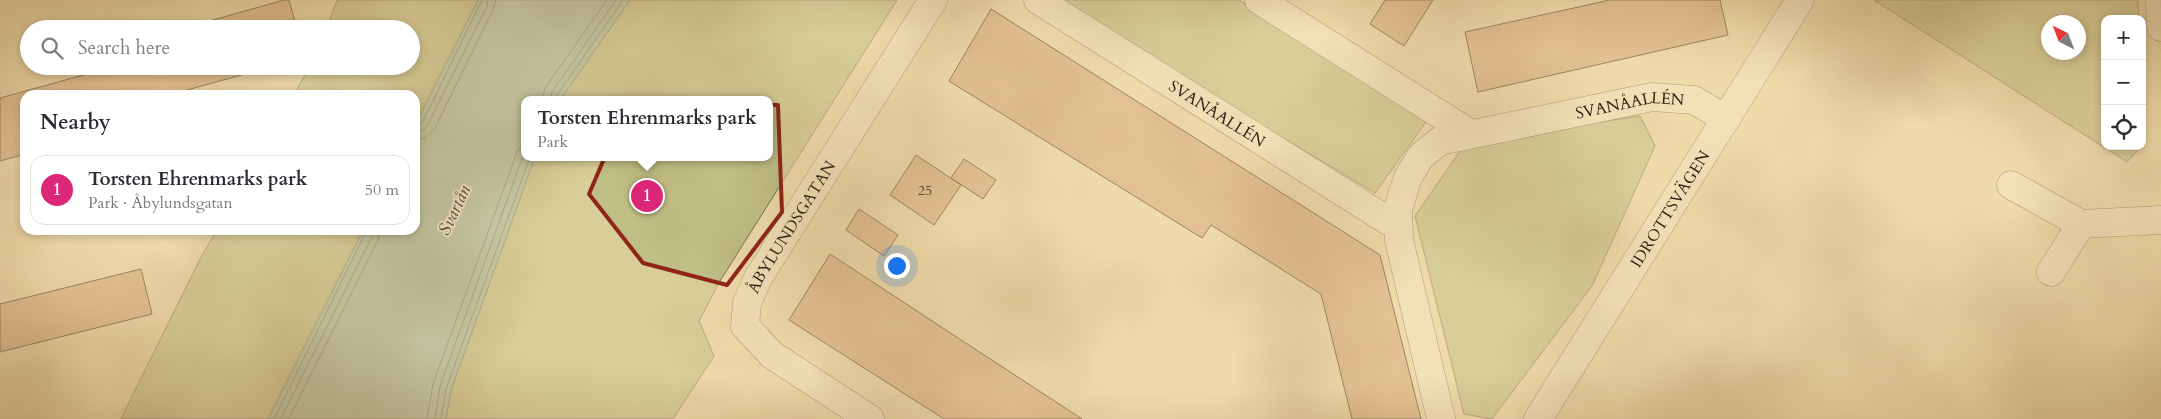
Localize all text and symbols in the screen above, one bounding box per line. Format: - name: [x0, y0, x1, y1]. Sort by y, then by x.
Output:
- north arrow: [2041, 15, 2086, 60]
- map controls: [2101, 15, 2146, 150]
- button: +: [2101, 15, 2146, 60]
- search box: [20, 20, 420, 75]
- icon: search: [38, 34, 66, 62]
- text: Search here: [78, 35, 170, 61]
- button: −: [2101, 60, 2146, 105]
- street label: SVANÅALLÉN: [1164, 75, 1270, 153]
- street label: SVANÅALLÉN: [1574, 87, 1685, 125]
- popup: [521, 96, 773, 161]
- text: Torsten Ehrenmarks park: [537, 105, 757, 131]
- button: locate: [2101, 105, 2146, 150]
- text: Nearby: [40, 108, 111, 137]
- text: Park: [537, 131, 568, 153]
- street label: IDROTTSVÄGEN: [1625, 146, 1715, 272]
- street label: ÅBYLUNDSGATAN: [743, 156, 841, 297]
- text: Torsten Ehrenmarks park: [88, 166, 308, 192]
- pin: 1: [631, 177, 663, 215]
- text: 1: [53, 179, 61, 201]
- text: 50 m: [365, 179, 399, 201]
- water label: Svartån: [432, 181, 477, 239]
- house number: 25: [918, 181, 932, 200]
- text: Park · Åbylundsgatan: [88, 192, 233, 214]
- your location: [884, 253, 910, 279]

